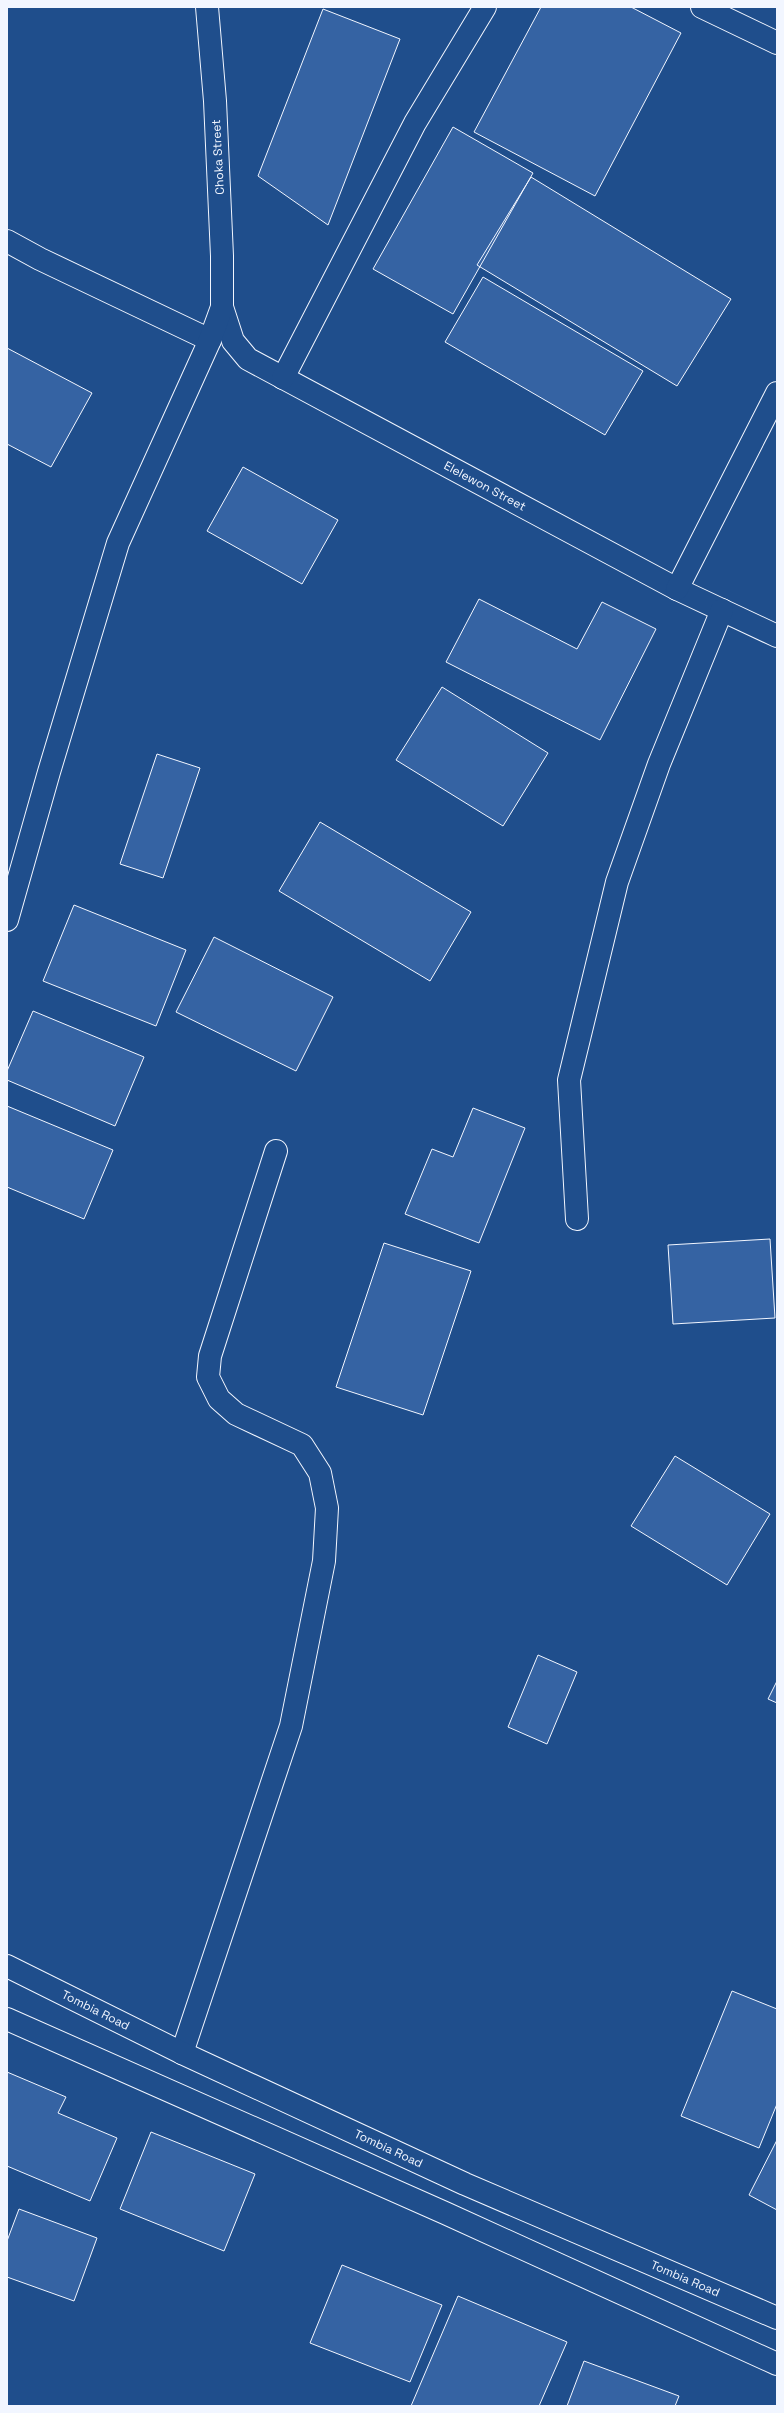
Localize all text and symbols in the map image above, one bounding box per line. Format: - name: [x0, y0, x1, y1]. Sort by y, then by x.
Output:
- street label: Choka Street: [208, 119, 228, 195]
- street label: Elelewon Street: [441, 458, 529, 515]
- street label: Tombia Road: [59, 1986, 132, 2034]
- street label: Tombia Road: [352, 2126, 425, 2171]
- street label: Tombia Road: [648, 2257, 722, 2301]

